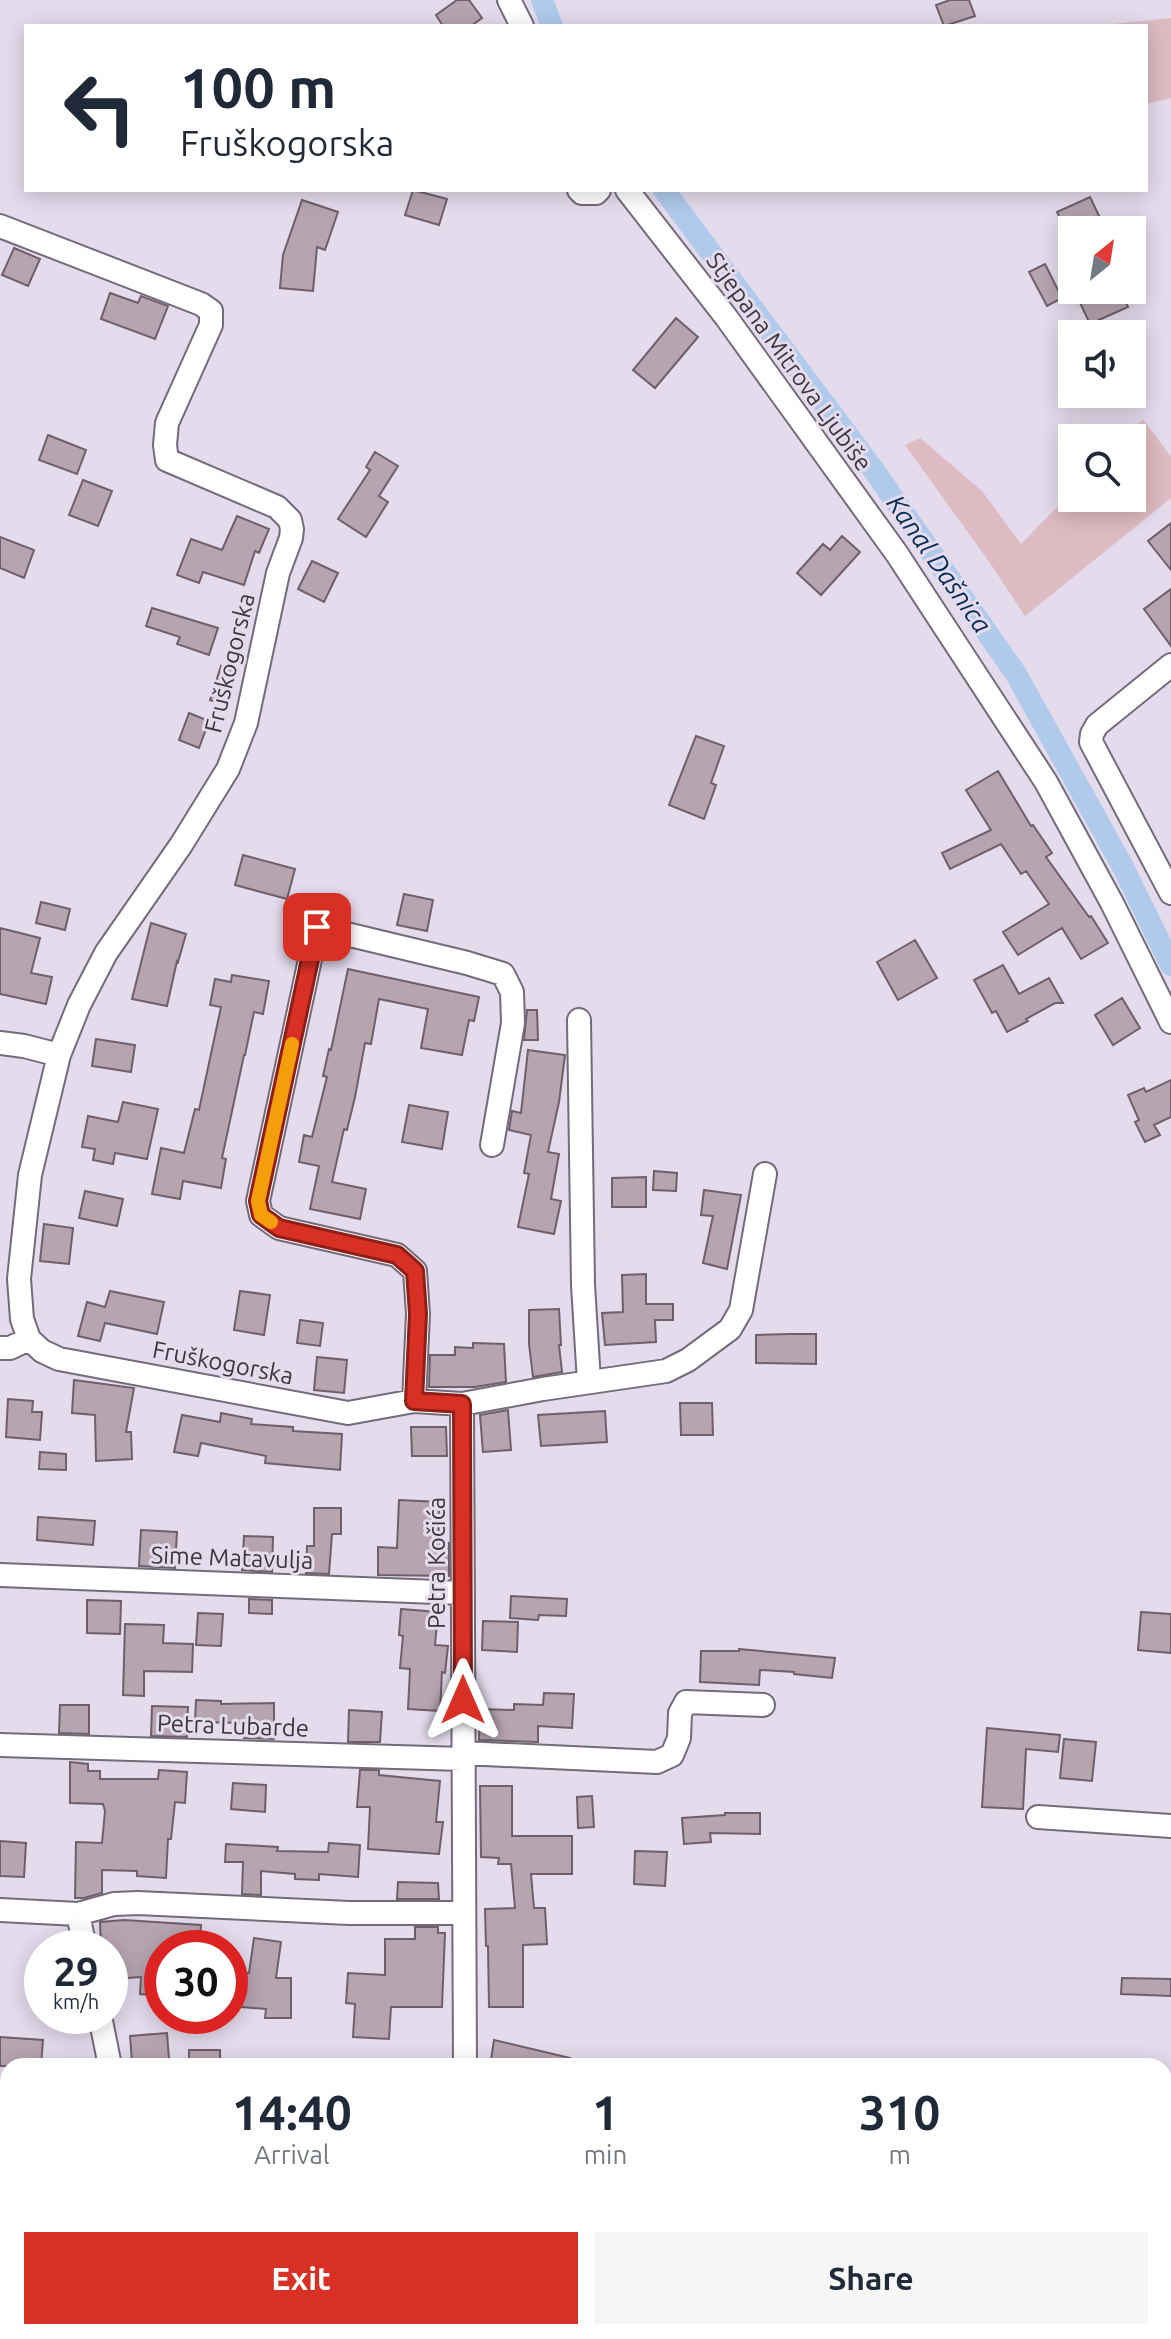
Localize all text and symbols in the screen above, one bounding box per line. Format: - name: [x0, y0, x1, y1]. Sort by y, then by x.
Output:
- icon: left: [48, 56, 152, 160]
- text: 100 m: [180, 56, 336, 119]
- text: Fruškogorska: [180, 122, 394, 163]
- north arrow: [1058, 216, 1146, 304]
- map controls: [1058, 216, 1146, 512]
- street label: Stjepana Mitrova Ljubiše: [701, 247, 878, 476]
- button: sound: [1058, 320, 1146, 408]
- button: search: [1058, 424, 1146, 512]
- water label: Kanal Dašnica: [881, 489, 998, 638]
- street label: Fruškogorska: [199, 590, 260, 735]
- pin: [283, 893, 351, 961]
- icon: arrive: [295, 905, 339, 949]
- street label: Fruškogorska: [150, 1336, 296, 1389]
- street label: Petra Kočića: [423, 1497, 450, 1629]
- street label: Sime Matavulja: [150, 1541, 314, 1574]
- position arrow: [421, 1658, 505, 1742]
- street label: Petra Lubarde: [157, 1709, 310, 1742]
- speed limit sign: 30: [144, 1930, 248, 2034]
- text: 29: [53, 1949, 99, 1994]
- text: km/h: [53, 1990, 99, 2013]
- text: 14:40: [232, 2085, 352, 2139]
- text: 1: [592, 2085, 619, 2139]
- text: 310: [859, 2085, 940, 2139]
- text: Arrival: [254, 2140, 330, 2169]
- text: min: [584, 2140, 627, 2169]
- text: m: [888, 2140, 911, 2169]
- button: Exit: [24, 2232, 578, 2324]
- button: Share: [594, 2232, 1148, 2324]

